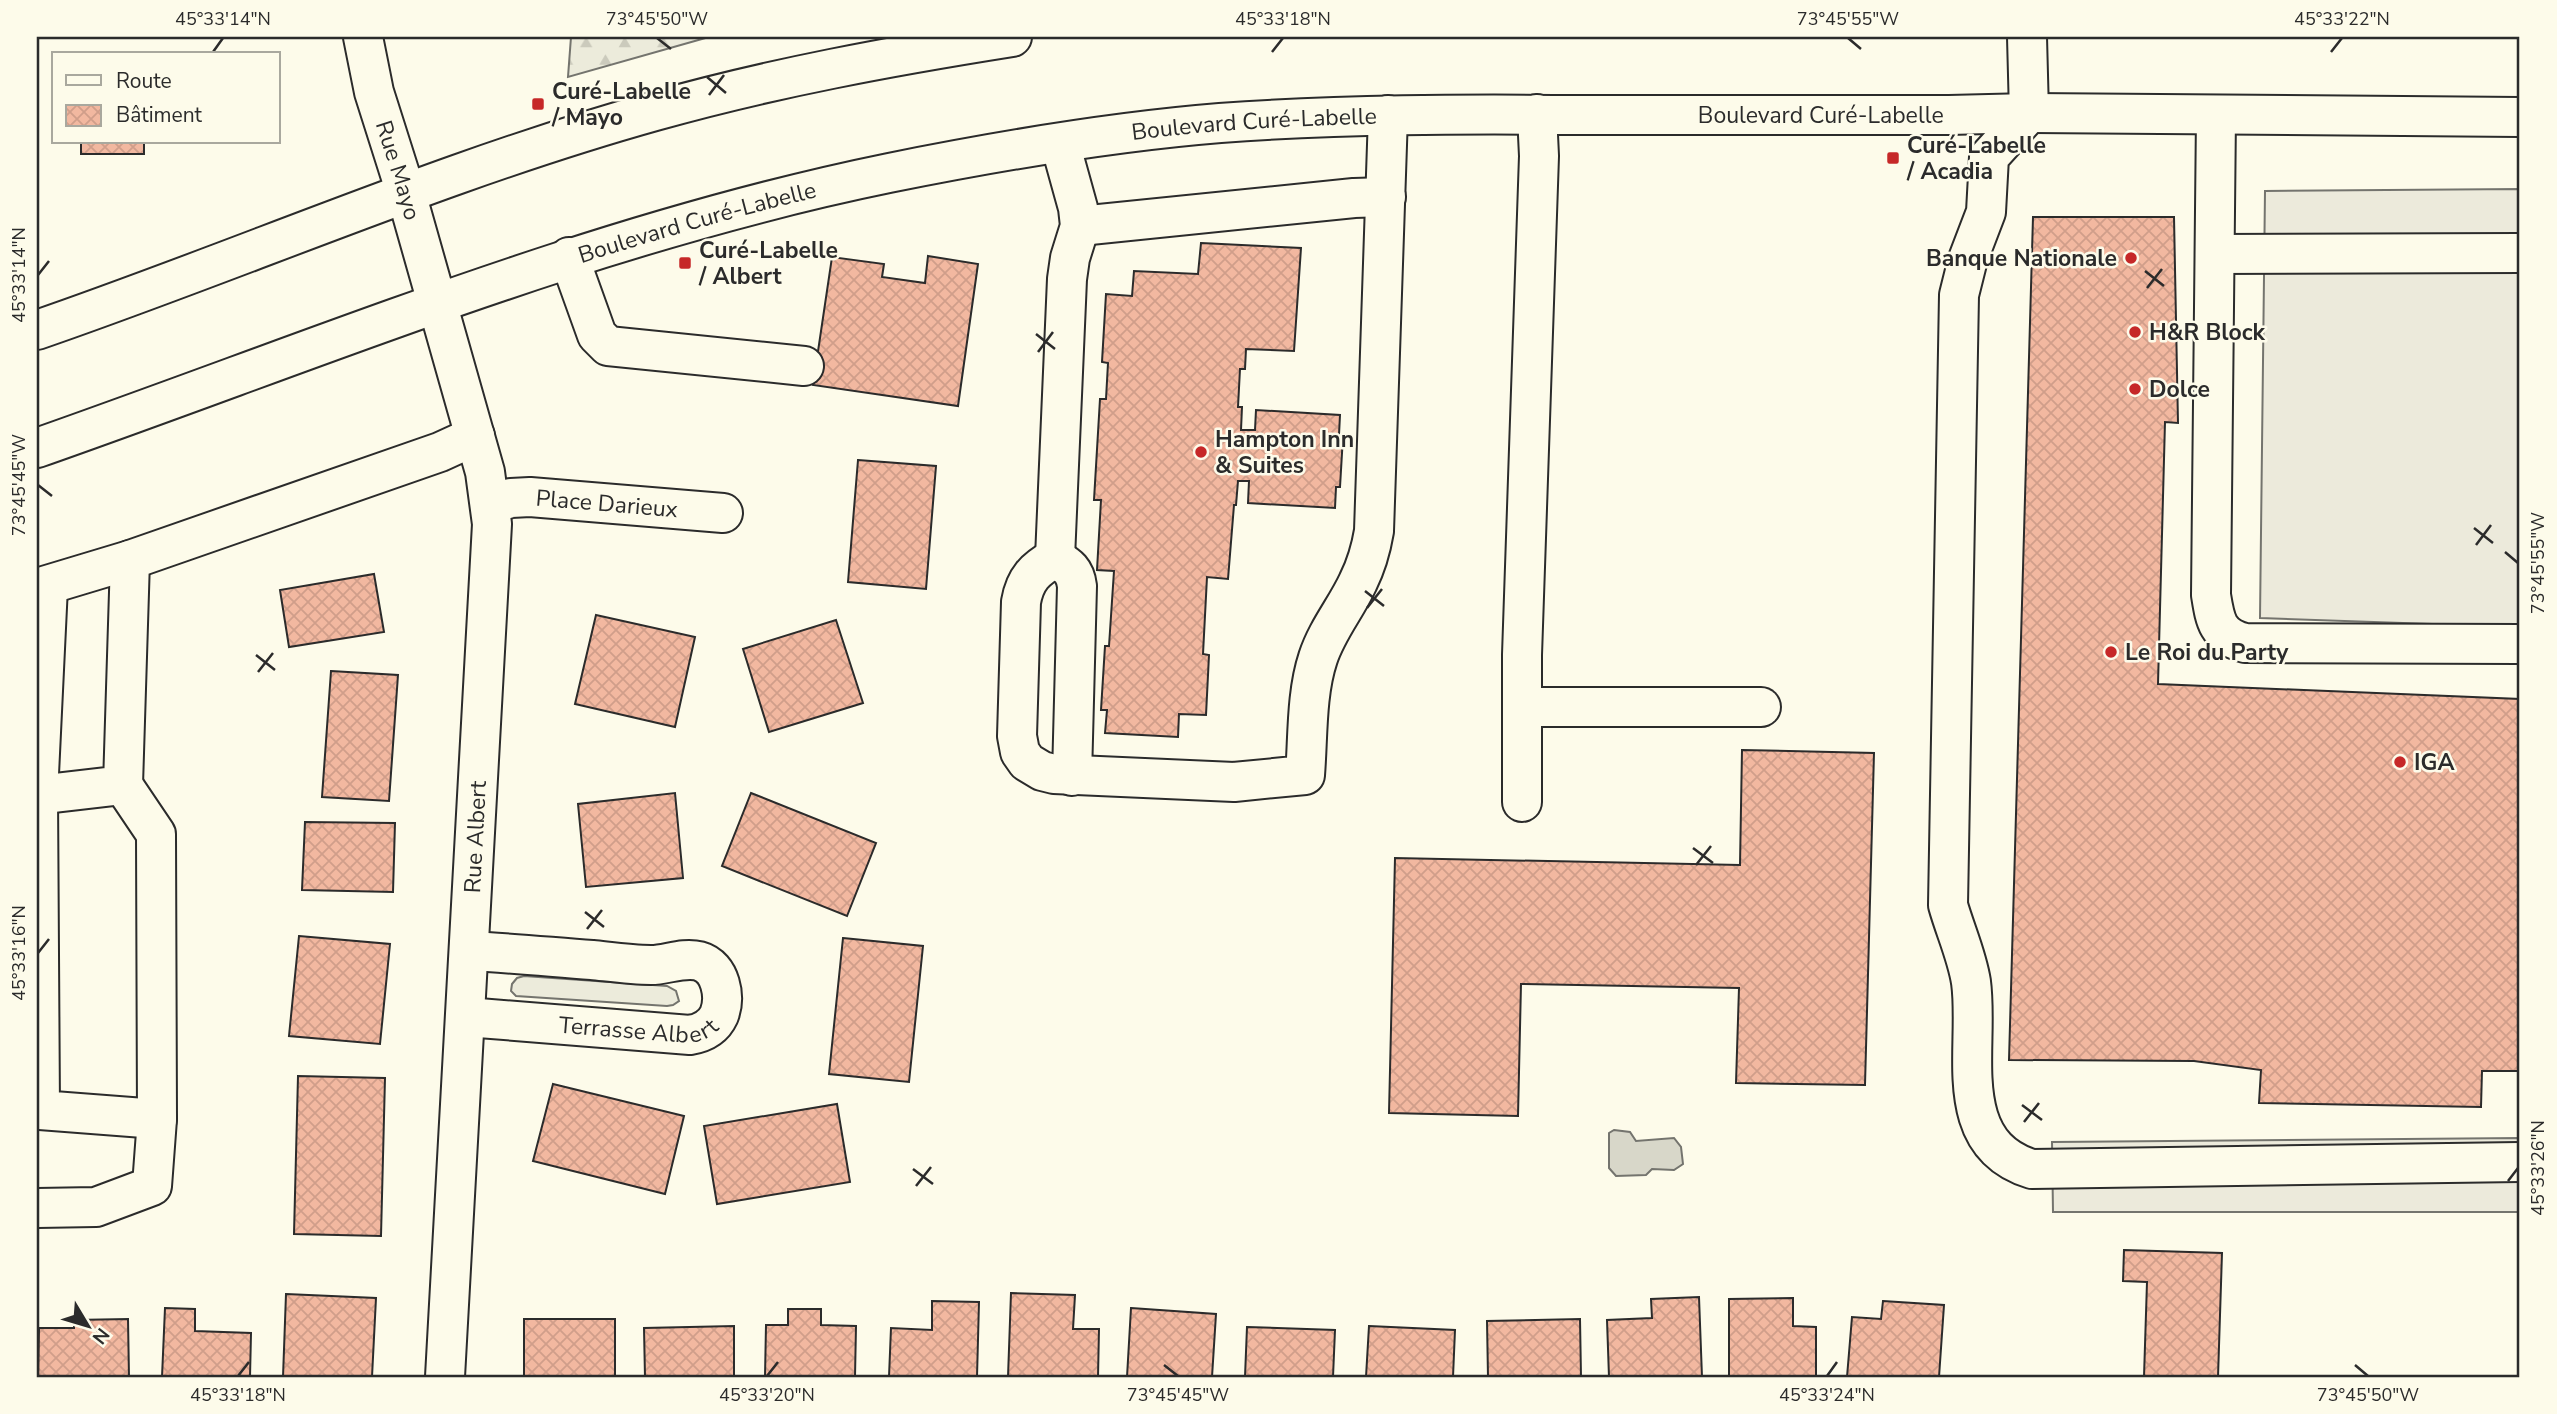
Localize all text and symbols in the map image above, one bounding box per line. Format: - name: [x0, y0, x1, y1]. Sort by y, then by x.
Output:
- text: 45°33'14"N: [175, 7, 271, 31]
- text: 73°45'50"W: [606, 7, 708, 31]
- text: 45°33'18"N: [1235, 7, 1331, 31]
- text: 73°45'55"W: [1797, 7, 1899, 31]
- text: 45°33'22"N: [2294, 7, 2390, 31]
- legend: [52, 52, 280, 144]
- text: Route: [116, 67, 172, 95]
- place label: Curé-Labelle / Mayo: [551, 76, 691, 133]
- marker: Curé-Labelle / Mayo: [530, 96, 546, 112]
- street label: Boulevard Curé-Labelle: [1698, 100, 1944, 131]
- text: Bâtiment: [116, 101, 203, 129]
- street label: Boulevard Curé-Labelle: [1130, 101, 1377, 148]
- street label: Rue Mayo: [368, 117, 428, 224]
- place label: Curé-Labelle / Acadia: [1906, 130, 2046, 187]
- marker: Curé-Labelle / Acadia: [1885, 150, 1901, 166]
- street label: Boulevard Curé-Labelle: [574, 175, 819, 271]
- text: 45°33'14"N: [7, 227, 31, 323]
- place label: Curé-Labelle / Albert: [698, 235, 838, 292]
- place label: Banque Nationale: [1926, 243, 2117, 274]
- marker: Banque Nationale: [2123, 250, 2139, 266]
- marker: Curé-Labelle / Albert: [677, 255, 693, 271]
- place label: H&R Block: [2149, 317, 2266, 348]
- marker: H&R Block: [2127, 324, 2143, 340]
- place label: Dolce: [2149, 374, 2210, 405]
- marker: Dolce: [2127, 381, 2143, 397]
- place label: Hampton Inn & Suites: [1215, 424, 1354, 481]
- text: 73°45'45"W: [7, 434, 31, 536]
- marker: Hampton Inn & Suites: [1193, 444, 1209, 460]
- street label: Place Darieux: [535, 483, 679, 525]
- text: 73°45'55"W: [2526, 512, 2550, 614]
- place label: Le Roi du Party: [2125, 637, 2289, 668]
- marker: Le Roi du Party: [2103, 644, 2119, 660]
- place label: IGA: [2414, 747, 2455, 778]
- marker: IGA: [2392, 754, 2408, 770]
- street label: Rue Albert: [457, 779, 494, 894]
- text: 45°33'16"N: [7, 905, 31, 1001]
- street label: Terrasse Albert: [558, 1010, 726, 1051]
- text: 45°33'26"N: [2526, 1120, 2550, 1216]
- north arrow: [52, 1292, 122, 1362]
- text: N: [86, 1322, 115, 1349]
- text: 45°33'18"N: [190, 1383, 286, 1407]
- text: 45°33'20"N: [719, 1383, 815, 1407]
- text: 73°45'45"W: [1127, 1383, 1229, 1407]
- text: 45°33'24"N: [1779, 1383, 1875, 1407]
- text: 73°45'50"W: [2317, 1383, 2419, 1407]

